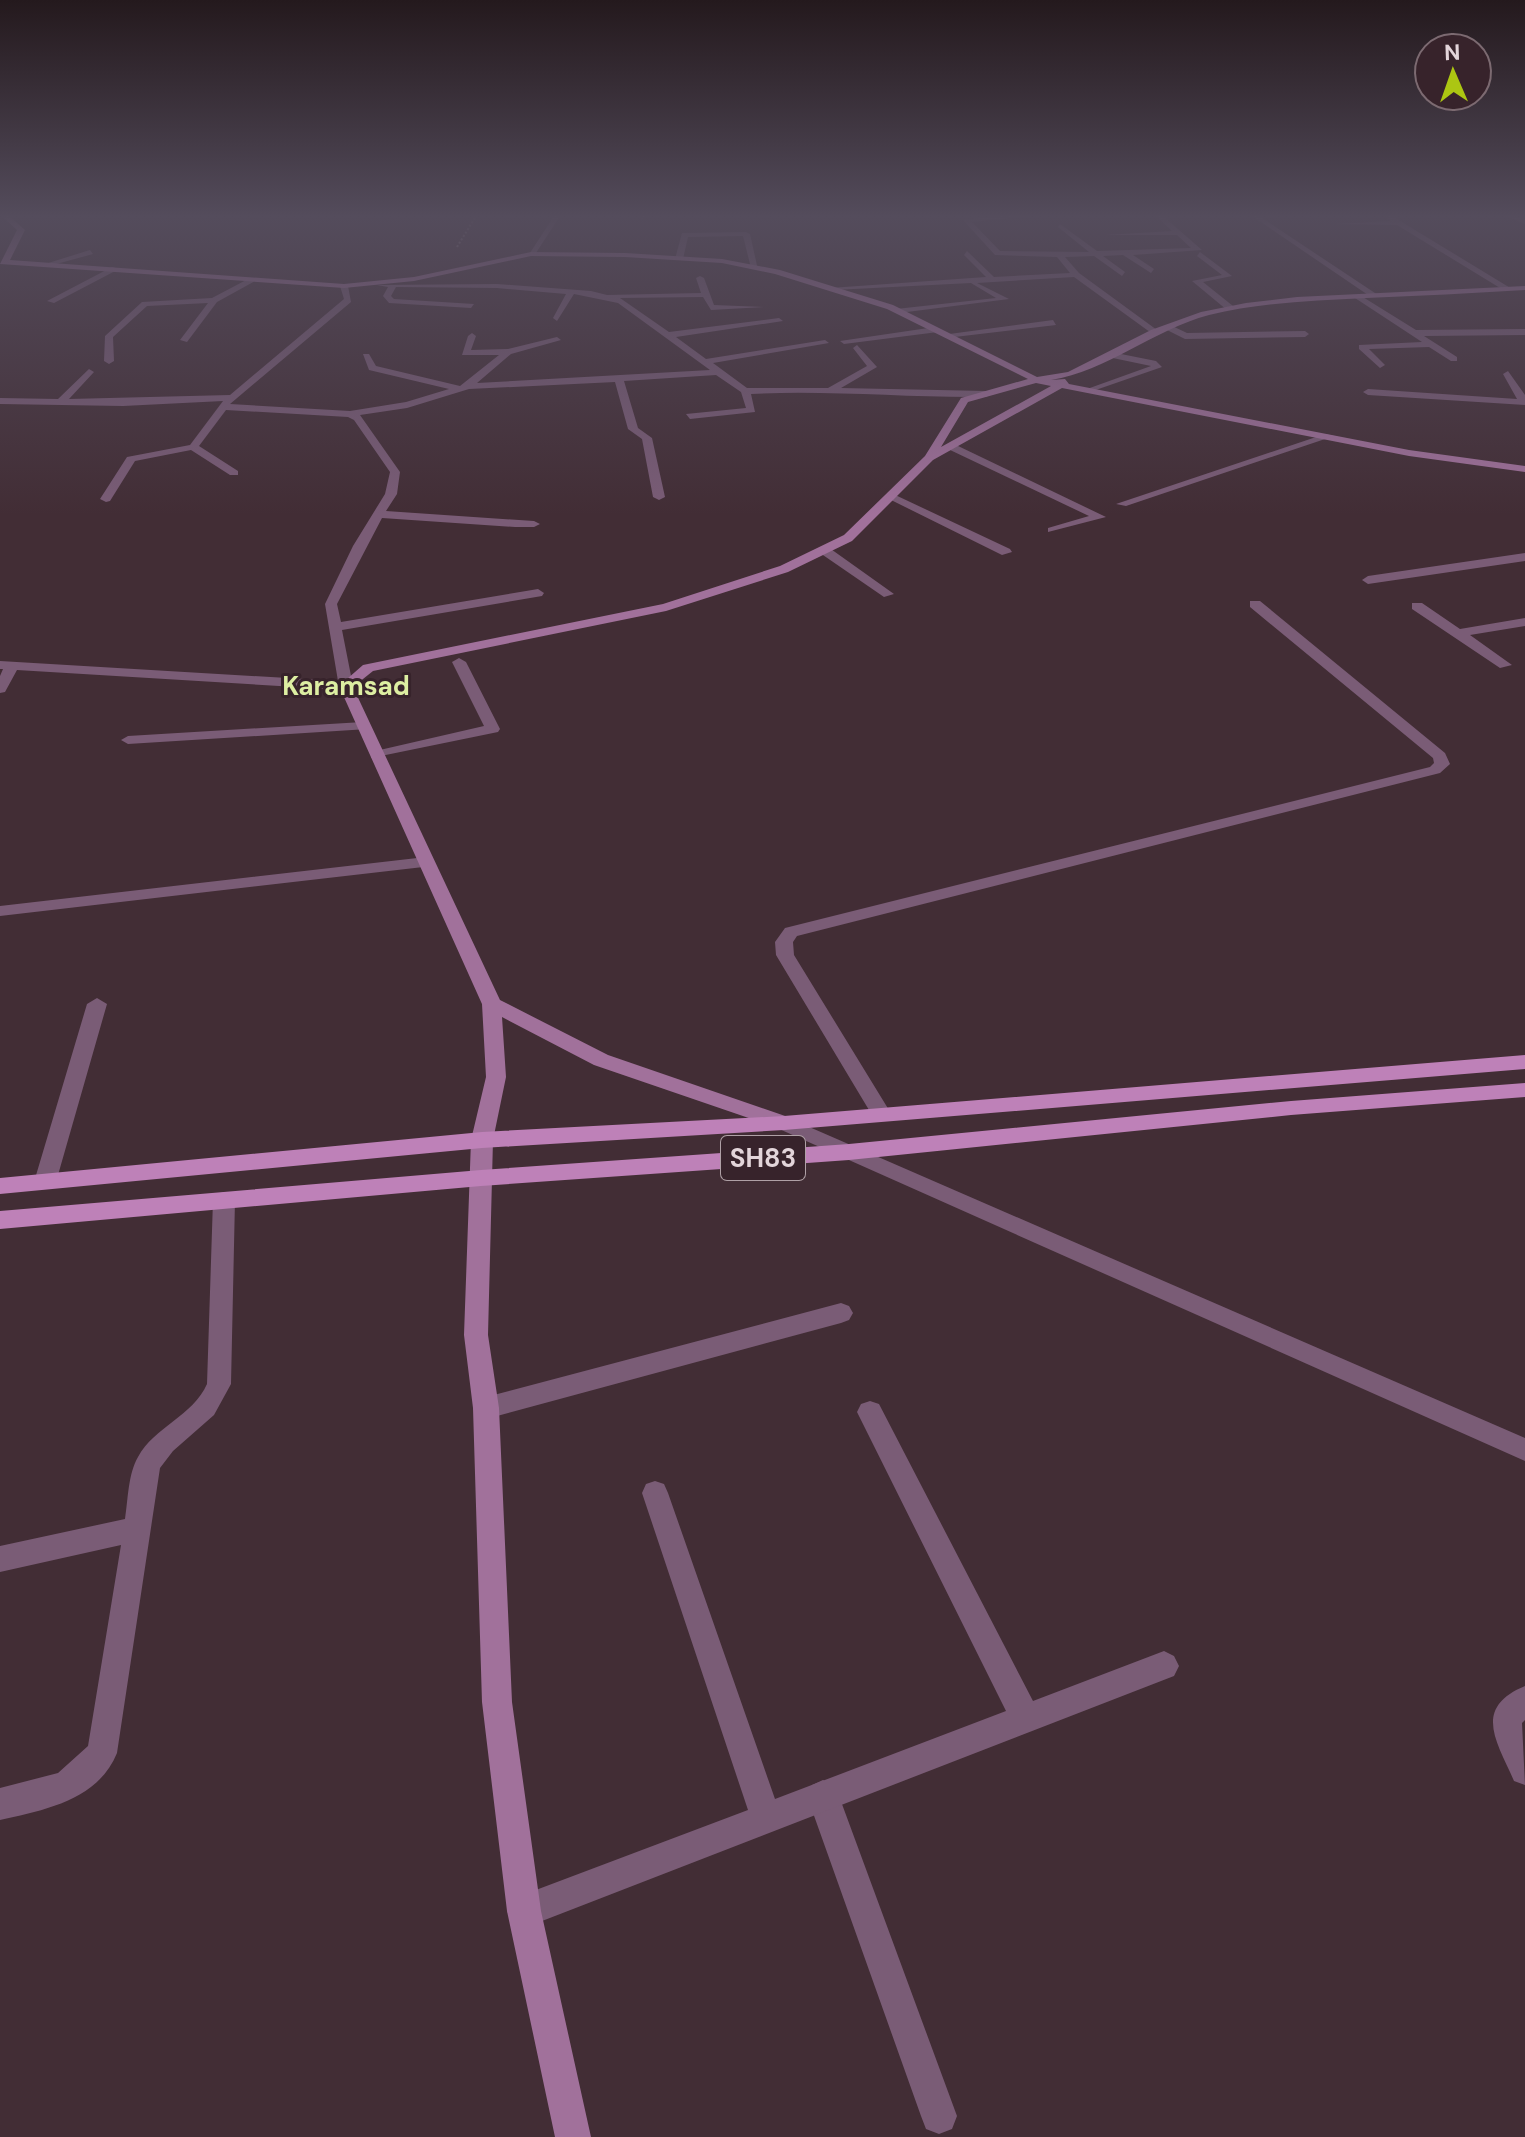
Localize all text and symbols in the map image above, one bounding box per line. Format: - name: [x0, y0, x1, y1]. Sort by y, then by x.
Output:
- north arrow: [1413, 32, 1493, 112]
- text: N: [1444, 38, 1461, 67]
- district label: Karamsad: [282, 669, 410, 703]
- road number: SH83: [721, 1136, 805, 1180]

